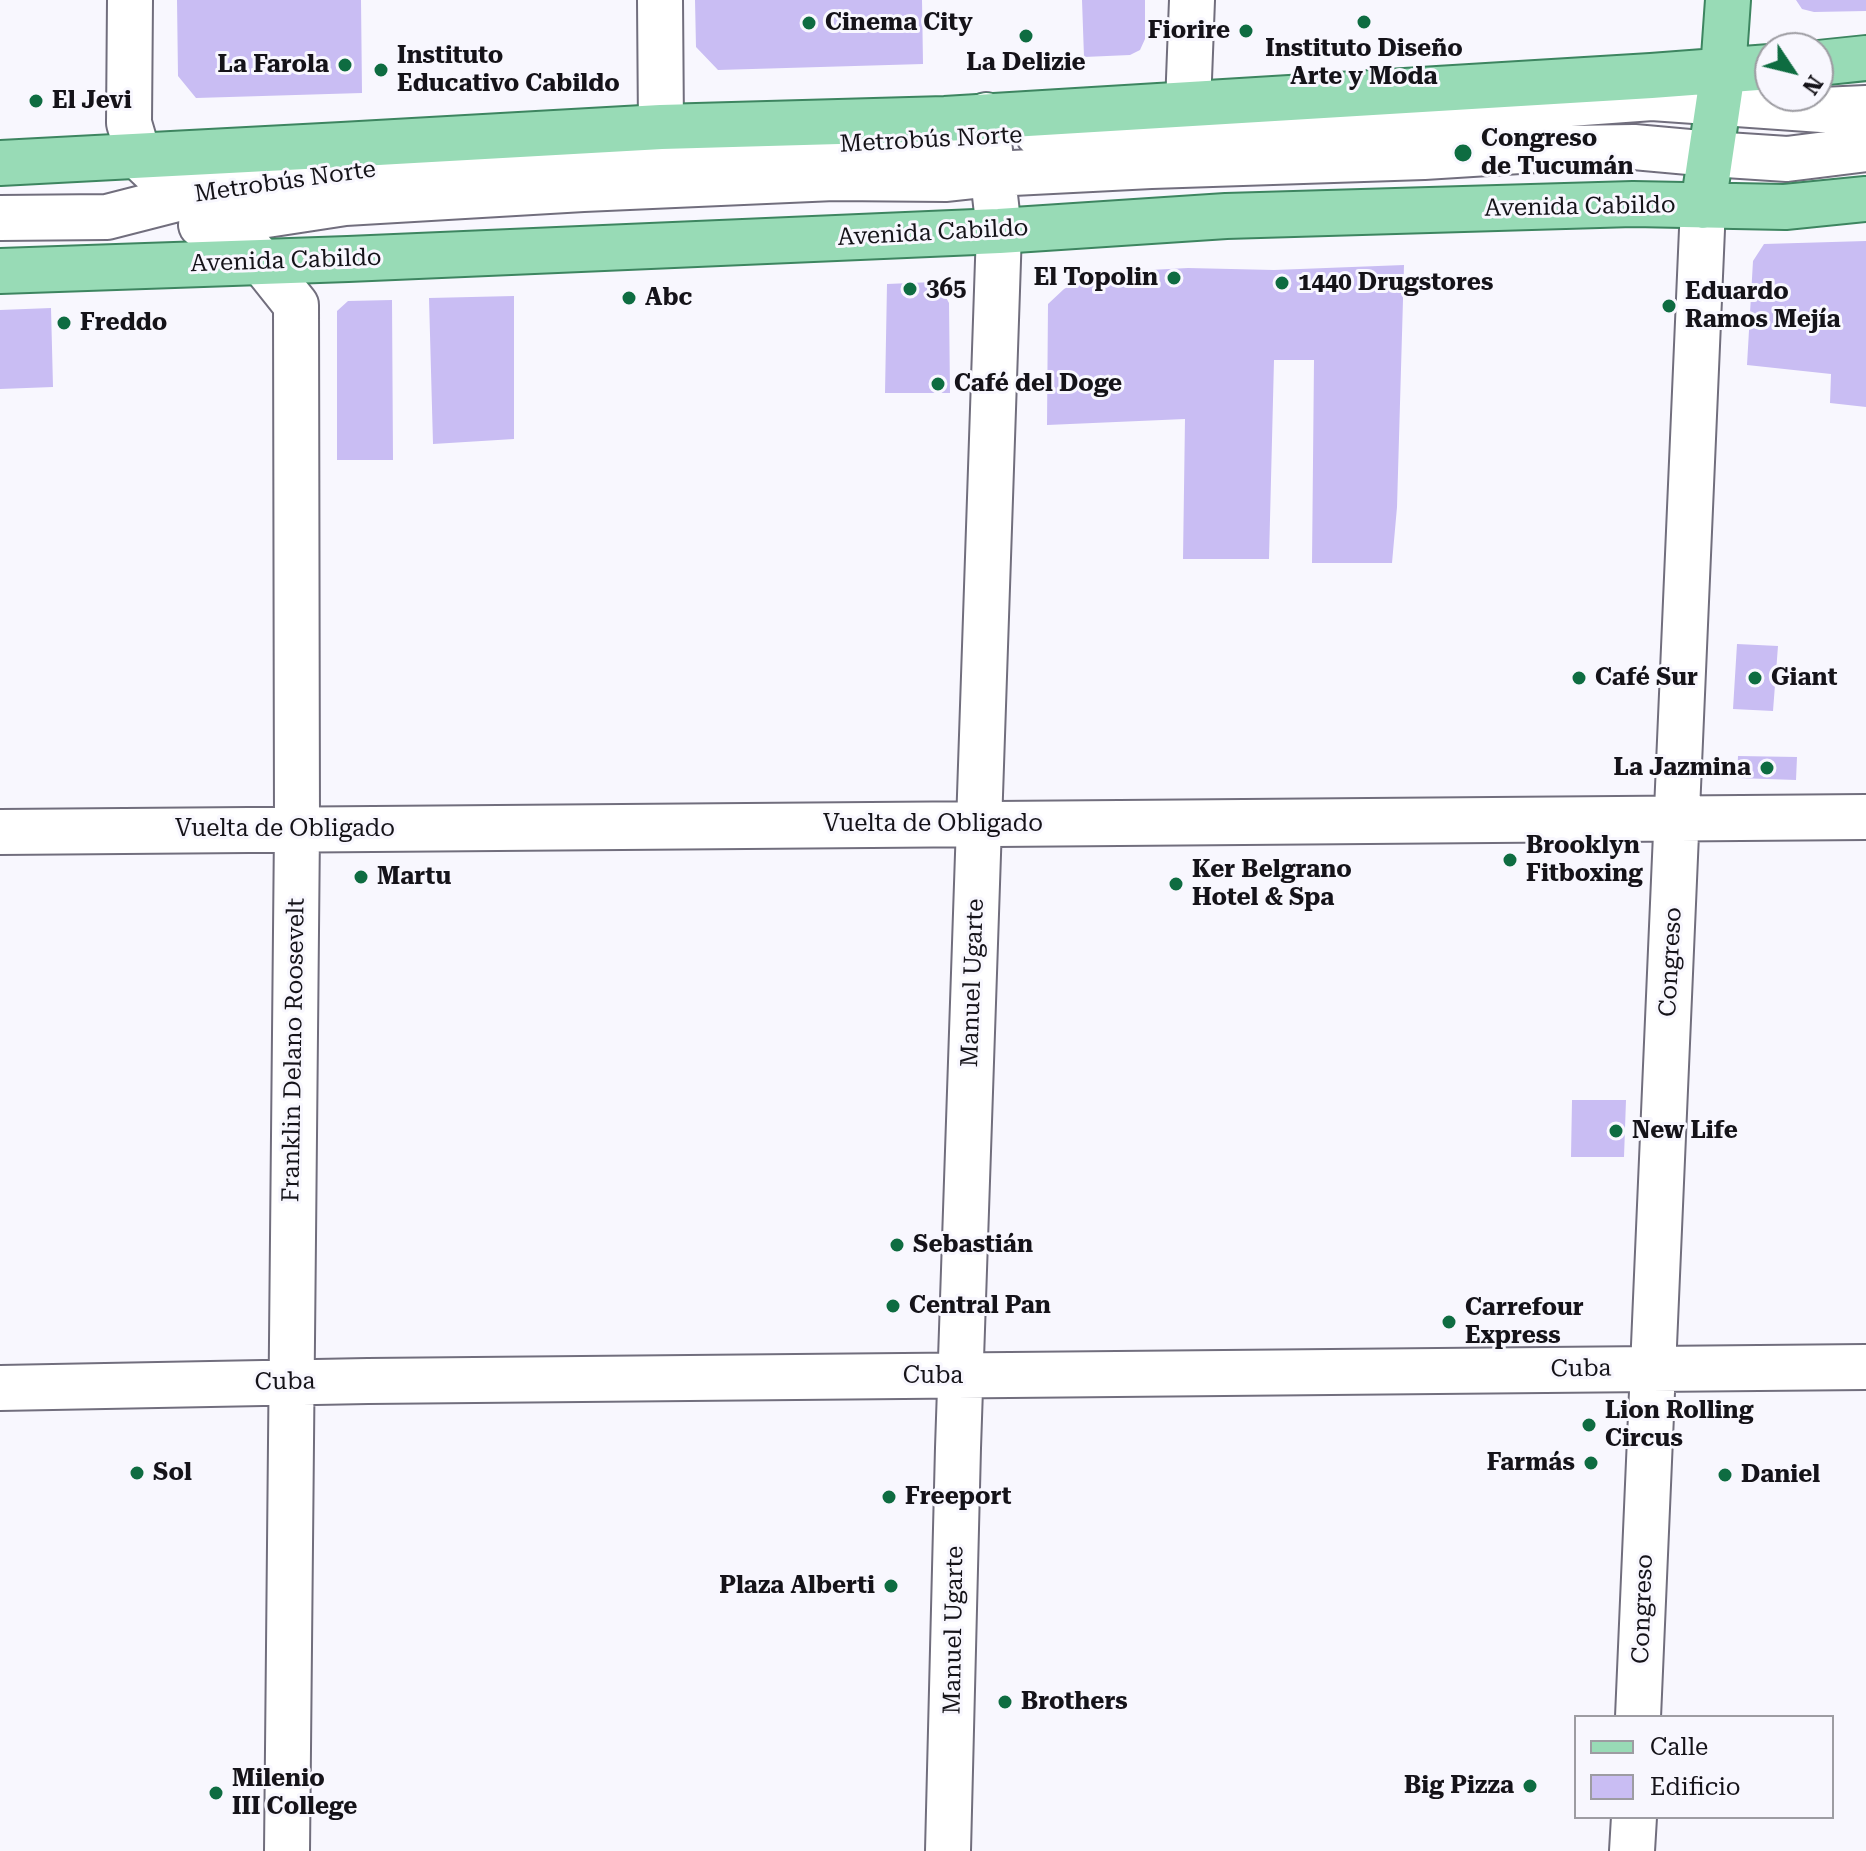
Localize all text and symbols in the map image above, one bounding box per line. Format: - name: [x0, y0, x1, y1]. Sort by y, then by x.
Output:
- place label: Cinema City: [825, 9, 973, 37]
- marker: Instituto Diseño Arte y Moda: [1355, 13, 1373, 31]
- marker: Cinema City: [800, 14, 818, 32]
- place label: Fiorire: [1148, 17, 1230, 45]
- marker: Fiorire: [1237, 22, 1255, 40]
- marker: La Delizie: [1017, 27, 1035, 45]
- north arrow: [1754, 32, 1834, 112]
- place label: Instituto Diseño Arte y Moda: [1265, 35, 1463, 91]
- place label: Instituto Educativo Cabildo: [397, 42, 620, 98]
- place label: La Delizie: [966, 49, 1086, 77]
- place label: La Farola: [217, 51, 329, 79]
- marker: La Farola: [336, 56, 354, 74]
- marker: Instituto Educativo Cabildo: [372, 61, 390, 79]
- text: N: [1797, 71, 1828, 99]
- place label: El Jevi: [52, 87, 132, 115]
- marker: El Jevi: [27, 92, 45, 110]
- street label: Metrobús Norte: [839, 121, 1023, 159]
- place label: Congreso de Tucumán: [1481, 125, 1633, 181]
- marker: Congreso de Tucumán: [1452, 142, 1474, 164]
- street label: Metrobús Norte: [192, 155, 378, 209]
- street label: Avenida Cabildo: [1484, 191, 1676, 223]
- street label: Avenida Cabildo: [837, 214, 1029, 252]
- street label: Avenida Cabildo: [190, 243, 382, 279]
- place label: El Topolin: [1034, 264, 1158, 292]
- marker: El Topolin: [1165, 269, 1183, 287]
- place label: 1440 Drugstores: [1298, 269, 1493, 297]
- marker: 1440 Drugstores: [1273, 274, 1291, 292]
- place label: 365: [926, 275, 966, 303]
- place label: Eduardo Ramos Mejía: [1685, 278, 1840, 334]
- marker: 365: [901, 280, 919, 298]
- place label: Abc: [645, 284, 692, 312]
- marker: Abc: [620, 289, 638, 307]
- marker: Eduardo Ramos Mejía: [1660, 297, 1678, 315]
- place label: Freddo: [80, 309, 167, 337]
- marker: Freddo: [55, 314, 73, 332]
- place label: Café del Doge: [954, 370, 1122, 398]
- marker: Café del Doge: [929, 375, 947, 393]
- place label: Café Sur: [1595, 664, 1698, 692]
- place label: Giant: [1771, 664, 1837, 692]
- marker: Café Sur: [1570, 669, 1588, 687]
- marker: Giant: [1746, 669, 1764, 687]
- place label: La Jazmina: [1613, 754, 1751, 782]
- marker: La Jazmina: [1758, 759, 1776, 777]
- street label: Vuelta de Obligado: [823, 810, 1043, 838]
- street label: Vuelta de Obligado: [175, 815, 395, 843]
- place label: Brooklyn Fitboxing: [1526, 832, 1643, 888]
- marker: Brooklyn Fitboxing: [1501, 851, 1519, 869]
- place label: Ker Belgrano Hotel & Spa: [1192, 856, 1352, 912]
- place label: Martu: [377, 863, 451, 891]
- marker: Martu: [352, 868, 370, 886]
- marker: Ker Belgrano Hotel & Spa: [1167, 875, 1185, 893]
- street label: Franklin Delano Roosevelt: [277, 898, 311, 1202]
- street label: Manuel Ugarte: [956, 898, 990, 1068]
- street label: Congreso: [1654, 906, 1688, 1018]
- place label: New Life: [1632, 1117, 1738, 1145]
- marker: New Life: [1607, 1122, 1625, 1140]
- place label: Sebastián: [913, 1231, 1033, 1259]
- marker: Sebastián: [888, 1236, 906, 1254]
- place label: Central Pan: [909, 1292, 1051, 1320]
- place label: Carrefour Express: [1465, 1294, 1584, 1350]
- marker: Central Pan: [884, 1297, 902, 1315]
- marker: Carrefour Express: [1440, 1313, 1458, 1331]
- street label: Cuba: [1550, 1354, 1612, 1384]
- street label: Cuba: [903, 1362, 963, 1390]
- street label: Cuba: [254, 1367, 316, 1397]
- place label: Lion Rolling Circus: [1605, 1397, 1754, 1453]
- marker: Lion Rolling Circus: [1580, 1416, 1598, 1434]
- place label: Farmás: [1487, 1449, 1575, 1477]
- marker: Farmás: [1582, 1454, 1600, 1472]
- place label: Sol: [153, 1459, 192, 1487]
- place label: Daniel: [1741, 1461, 1820, 1489]
- marker: Sol: [128, 1464, 146, 1482]
- marker: Daniel: [1716, 1466, 1734, 1484]
- place label: Freeport: [905, 1483, 1011, 1511]
- marker: Freeport: [880, 1488, 898, 1506]
- street label: Manuel Ugarte: [938, 1545, 970, 1715]
- street label: Congreso: [1627, 1554, 1659, 1664]
- place label: Plaza Alberti: [719, 1572, 875, 1600]
- marker: Plaza Alberti: [882, 1577, 900, 1595]
- place label: Brothers: [1021, 1688, 1128, 1716]
- marker: Brothers: [996, 1693, 1014, 1711]
- legend: [1574, 1715, 1834, 1819]
- text: Calle: [1650, 1733, 1708, 1761]
- place label: Milenio III College: [232, 1765, 357, 1821]
- place label: Big Pizza: [1404, 1772, 1514, 1800]
- text: Edificio: [1650, 1773, 1741, 1801]
- marker: Big Pizza: [1521, 1777, 1539, 1795]
- marker: Milenio III College: [207, 1784, 225, 1802]

